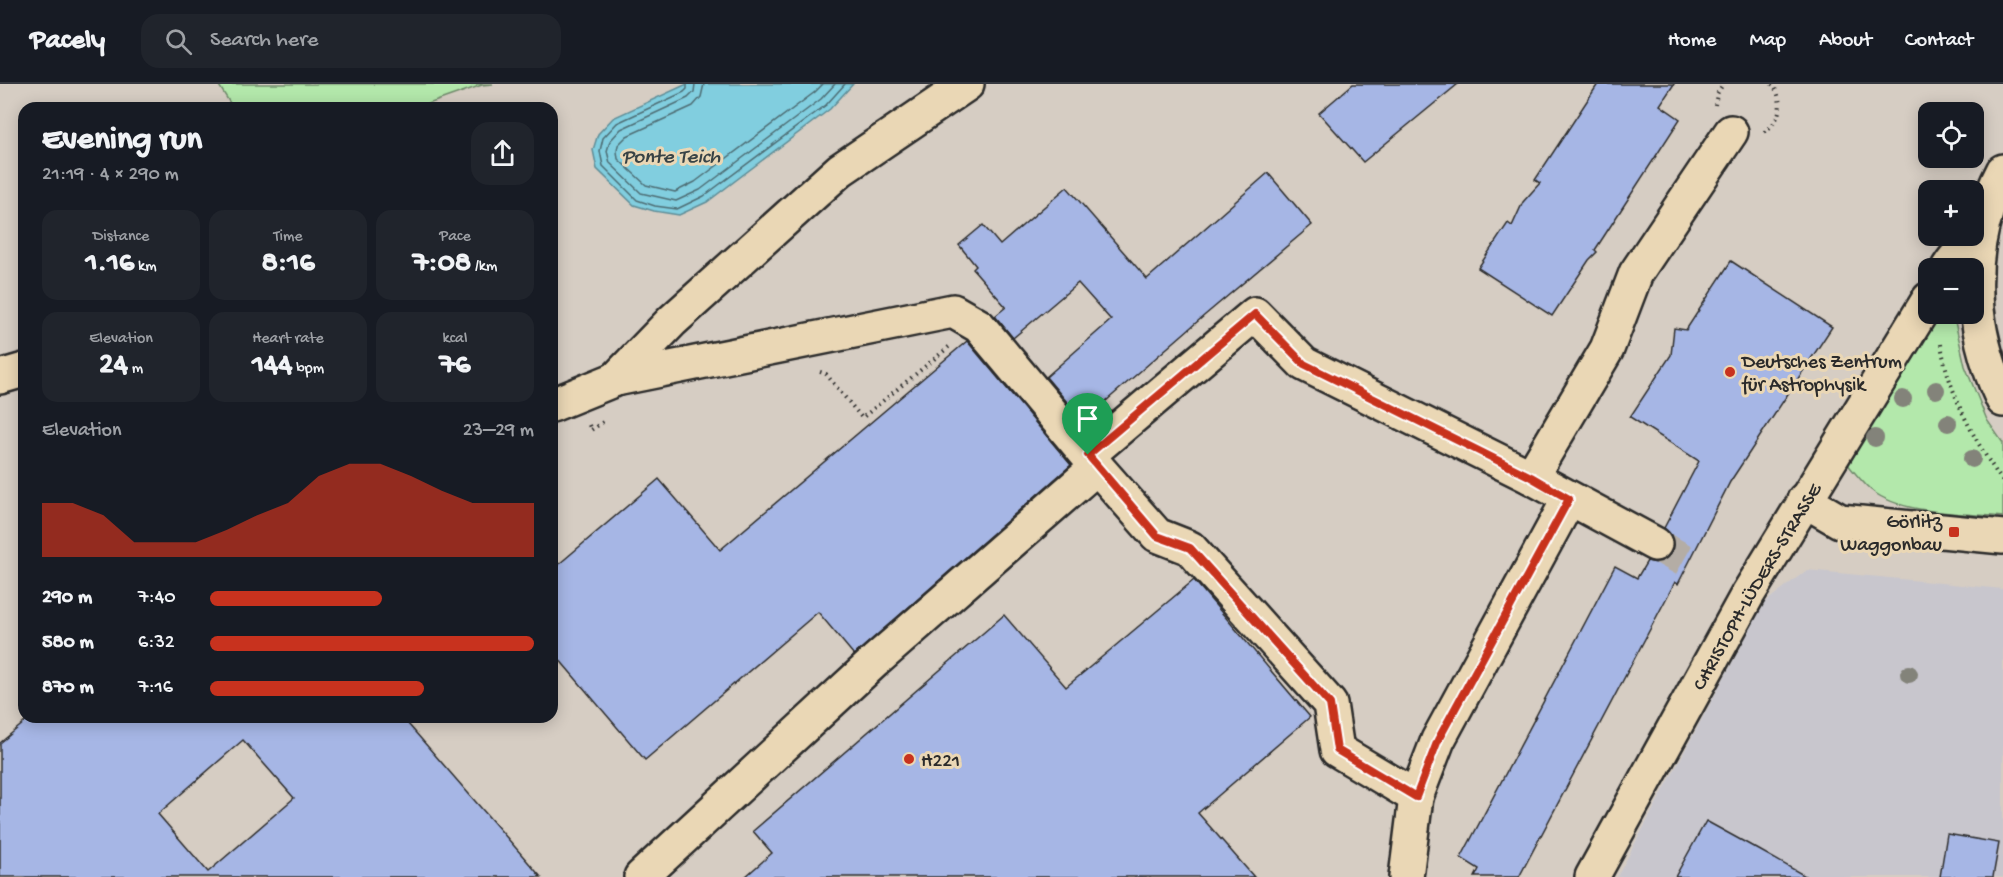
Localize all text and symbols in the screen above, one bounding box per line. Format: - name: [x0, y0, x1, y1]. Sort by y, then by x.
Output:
- search box: [141, 14, 561, 68]
- text: Pacely: [30, 25, 105, 58]
- icon: search: [162, 25, 195, 58]
- text: Search here: [210, 28, 318, 54]
- text: Home: [1668, 29, 1716, 54]
- text: Map: [1749, 29, 1786, 54]
- text: About: [1819, 29, 1872, 54]
- text: Contact: [1905, 29, 1973, 54]
- map controls: [1918, 102, 1984, 324]
- button: locate: [1918, 102, 1984, 168]
- text: Evening run: [42, 122, 202, 160]
- button: share: [471, 122, 534, 185]
- water label: Ponte Teich: [622, 146, 721, 171]
- text: 21:19 · 4 × 290 m: [42, 164, 179, 187]
- button: +: [1918, 180, 1984, 246]
- text: Distance: [93, 228, 149, 247]
- text: Time: [273, 228, 303, 247]
- text: Pace: [439, 228, 471, 247]
- text: 1.16: [85, 247, 134, 282]
- text: 8:16: [261, 247, 315, 282]
- text: 7:08: [413, 247, 471, 282]
- text: km: [134, 258, 157, 277]
- text: /km: [471, 258, 497, 277]
- button: −: [1918, 258, 1984, 324]
- text: Elevation: [89, 330, 153, 349]
- text: Heart rate: [252, 330, 324, 349]
- text: kcal: [443, 330, 467, 349]
- text: 24: [99, 349, 128, 384]
- text: 144: [252, 349, 293, 384]
- text: 76: [440, 349, 470, 384]
- place label: Deutsches Zentrum für Astrophysik: [1740, 352, 1902, 398]
- text: m: [128, 360, 143, 379]
- text: bpm: [293, 360, 324, 379]
- marker: Deutsches Zentrum für Astrophysik: [1723, 365, 1737, 379]
- pin: [1062, 393, 1113, 455]
- icon: arrive: [1071, 402, 1104, 435]
- text: Elevation: [42, 420, 122, 443]
- text: 23–29 m: [463, 420, 534, 443]
- street label: CHRISTOPH-LÜDERS-STRASSE: [1689, 479, 1829, 695]
- place label: Görlitz Waggonbau: [1840, 512, 1943, 558]
- marker: Görlitz Waggonbau: [1947, 525, 1961, 539]
- text: 290 m: [42, 587, 92, 610]
- text: 7:40: [138, 587, 176, 610]
- text: 580 m: [42, 632, 94, 655]
- text: 6:32: [138, 632, 175, 655]
- text: 870 m: [42, 677, 94, 700]
- text: 7:16: [138, 677, 173, 700]
- place label: H221: [921, 751, 960, 774]
- marker: H221: [902, 752, 916, 766]

